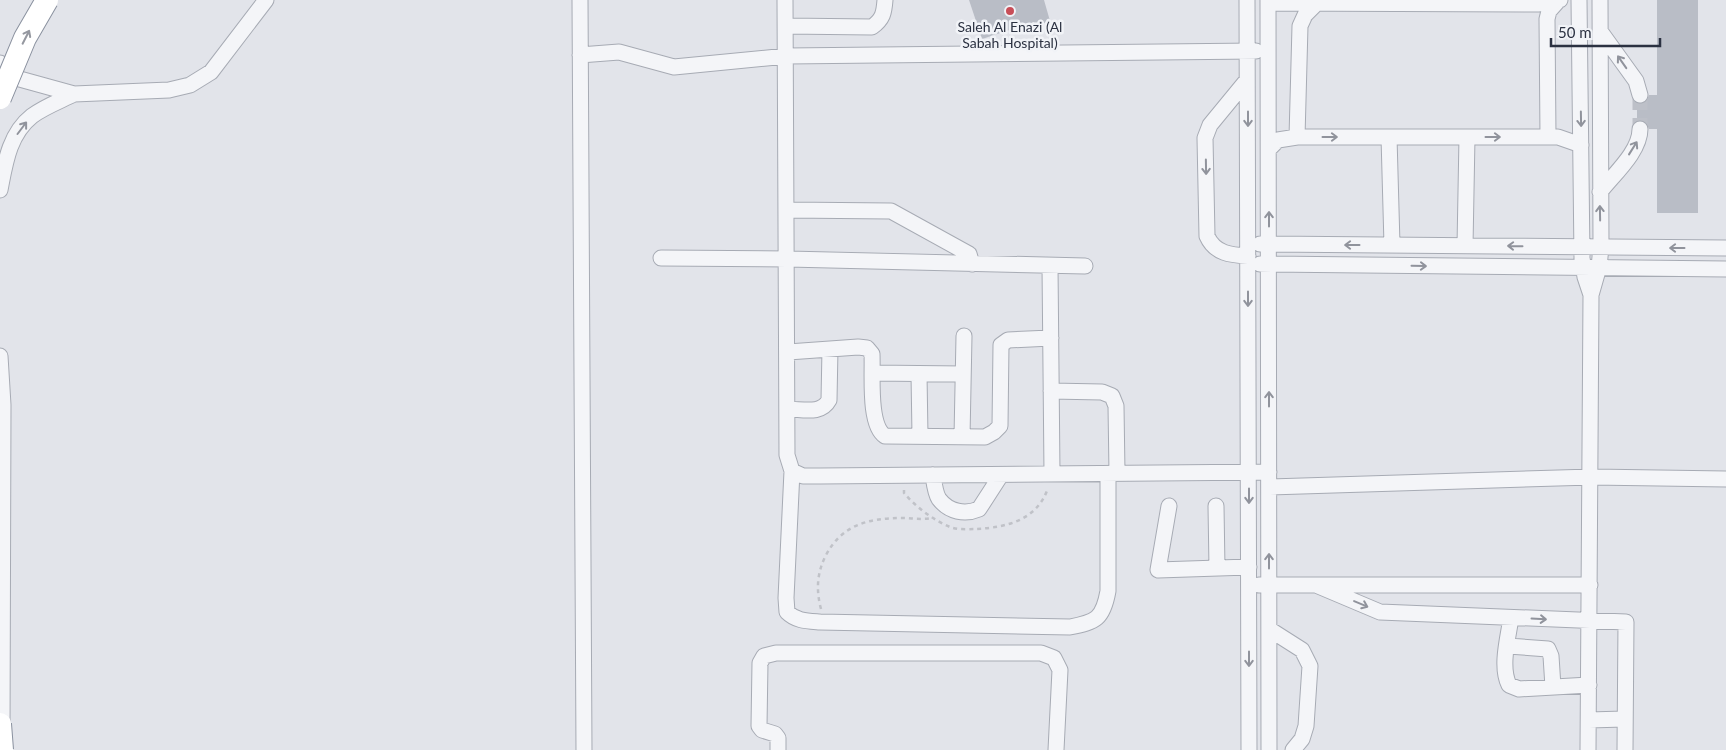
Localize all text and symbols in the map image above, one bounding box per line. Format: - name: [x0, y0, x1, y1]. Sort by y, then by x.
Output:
- marker: Saleh Al Enazi (Al Sabah Hospital): [1004, 5, 1016, 17]
- scale bar: [1551, 15, 1660, 47]
- place label: Saleh Al Enazi (Al Sabah Hospital): [958, 18, 1062, 51]
- text: 50 m: [1558, 23, 1592, 41]
- one-way arrow: [21, 30, 31, 45]
- one-way arrow: [1617, 55, 1627, 69]
- one-way arrow: [1243, 110, 1253, 126]
- one-way arrow: [1576, 110, 1585, 126]
- one-way arrow: [17, 121, 27, 135]
- one-way arrow: [1322, 132, 1338, 142]
- one-way arrow: [1484, 132, 1501, 142]
- one-way arrow: [1629, 141, 1639, 155]
- one-way arrow: [1201, 159, 1210, 175]
- one-way arrow: [1595, 205, 1605, 221]
- one-way arrow: [1264, 211, 1274, 228]
- one-way arrow: [1345, 240, 1361, 250]
- one-way arrow: [1507, 241, 1524, 251]
- one-way arrow: [1670, 243, 1686, 253]
- one-way arrow: [1411, 261, 1427, 271]
- one-way arrow: [1243, 290, 1253, 306]
- one-way arrow: [1264, 391, 1274, 408]
- one-way arrow: [1244, 488, 1254, 504]
- one-way arrow: [1264, 554, 1274, 570]
- one-way arrow: [1353, 599, 1368, 609]
- one-way arrow: [1531, 615, 1547, 624]
- one-way arrow: [1244, 650, 1254, 666]

